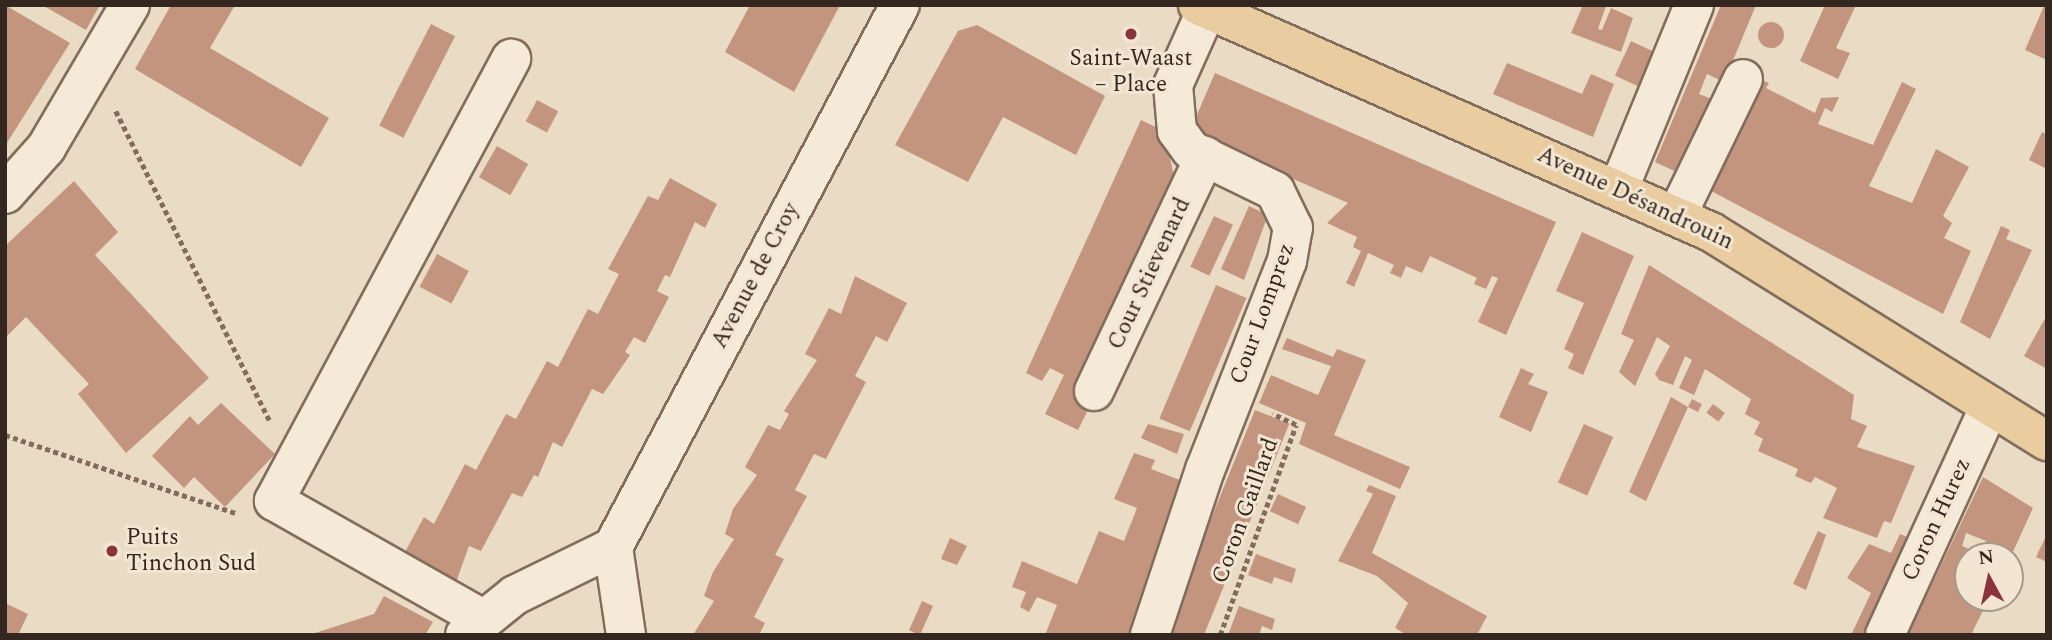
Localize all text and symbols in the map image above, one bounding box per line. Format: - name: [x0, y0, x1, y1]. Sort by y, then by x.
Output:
- marker: Saint-Waast – Place: [1123, 26, 1139, 42]
- place label: Saint-Waast – Place: [1070, 45, 1192, 99]
- street label: Avenue Désandrouin: [1533, 141, 1737, 257]
- street label: Cour Stievenard: [1103, 194, 1197, 354]
- street label: Avenue de Croy: [706, 199, 806, 353]
- street label: Cour Lomprez: [1225, 240, 1301, 388]
- street label: Coron Gaillard: [1207, 435, 1285, 587]
- street label: Coron Hurez: [1896, 454, 1978, 586]
- place label: Puits Tinchon Sud: [126, 524, 256, 578]
- north arrow: [1954, 542, 2024, 612]
- text: N: [1977, 542, 1996, 573]
- marker: Puits Tinchon Sud: [104, 543, 120, 559]

